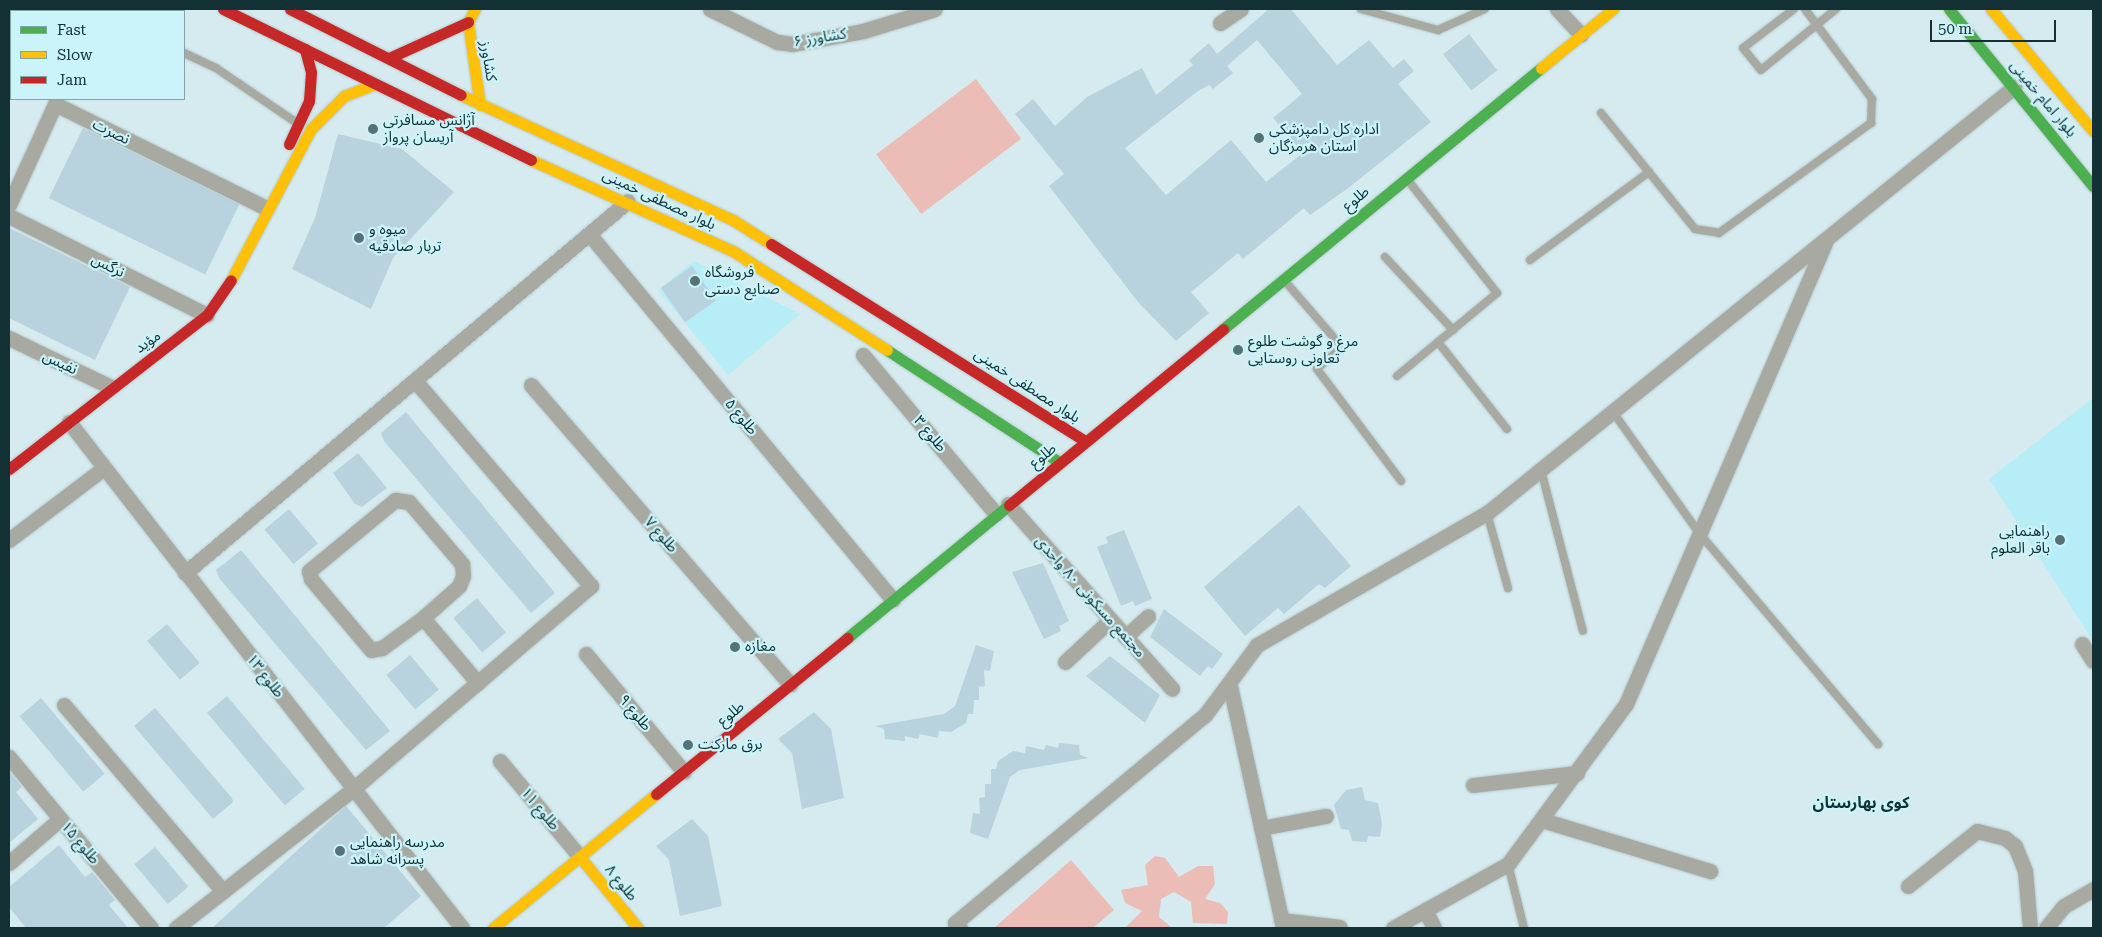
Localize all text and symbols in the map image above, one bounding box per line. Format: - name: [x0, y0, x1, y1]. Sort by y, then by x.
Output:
- legend: [10, 10, 185, 100]
- scale bar: [1932, 10, 2058, 42]
- text: 50 m: [1938, 20, 1972, 38]
- text: Fast: [57, 21, 86, 39]
- street label: کشاورز ۶: [792, 25, 848, 51]
- street label: کشاورز: [476, 39, 500, 83]
- text: Slow: [57, 46, 92, 64]
- street label: بلوار امام خمینی: [2006, 57, 2080, 141]
- text: Jam: [57, 71, 87, 89]
- place label: آژانس مسافرتی آریسان پرواز: [383, 111, 475, 146]
- street label: نصرت: [89, 115, 133, 149]
- place label: اداره کل دامپزشکی استان هرمزگان: [1269, 120, 1379, 155]
- marker: آژانس مسافرتی آریسان پرواز: [367, 123, 379, 135]
- marker: اداره کل دامپزشکی استان هرمزگان: [1253, 132, 1265, 144]
- street label: بلوار مصطفی خمینی: [600, 166, 718, 234]
- street label: طلوع: [1339, 183, 1373, 215]
- place label: میوه و تربار صادقیه: [369, 220, 441, 255]
- marker: میوه و تربار صادقیه: [353, 232, 365, 244]
- street label: نرگس: [89, 250, 127, 282]
- place label: فروشگاه صنایع دستی: [705, 263, 780, 298]
- marker: فروشگاه صنایع دستی: [689, 275, 701, 287]
- street label: مؤید: [132, 327, 164, 357]
- place label: مرغ و گوشت طلوع تعاونی روستایی: [1248, 332, 1358, 367]
- marker: مرغ و گوشت طلوع تعاونی روستایی: [1232, 344, 1244, 356]
- street label: بلوار مصطفی خمینی: [971, 345, 1083, 427]
- street label: نفیس: [40, 347, 80, 379]
- street label: طلوع ۵: [721, 395, 761, 439]
- street label: طلوع ۳: [910, 412, 950, 456]
- street label: طلوع: [1026, 440, 1060, 472]
- street label: طلوع ۷: [641, 513, 681, 557]
- place label: راهنمایی باقر العلوم: [1991, 522, 2050, 557]
- street label: مجتمع مسکونی ۸۰ واحدی: [1031, 533, 1149, 661]
- marker: راهنمایی باقر العلوم: [2054, 534, 2066, 546]
- place label: مغازه: [745, 638, 776, 656]
- marker: مغازه: [729, 641, 741, 653]
- street label: طلوع ۱۳: [242, 651, 288, 701]
- street label: طلوع ۹: [615, 691, 655, 735]
- street label: طلوع: [714, 698, 748, 730]
- place label: برق مارکت: [698, 736, 763, 754]
- marker: برق مارکت: [682, 739, 694, 751]
- street label: طلوع ۱۱: [517, 784, 563, 834]
- district label: کوی بهارستان: [1813, 793, 1909, 813]
- street label: طلوع ۱۵: [57, 818, 103, 868]
- place label: مدرسه راهنمایی پسرانه شاهد: [350, 833, 445, 868]
- marker: مدرسه راهنمایی پسرانه شاهد: [334, 845, 346, 857]
- street label: طلوع ۸: [601, 861, 641, 905]

